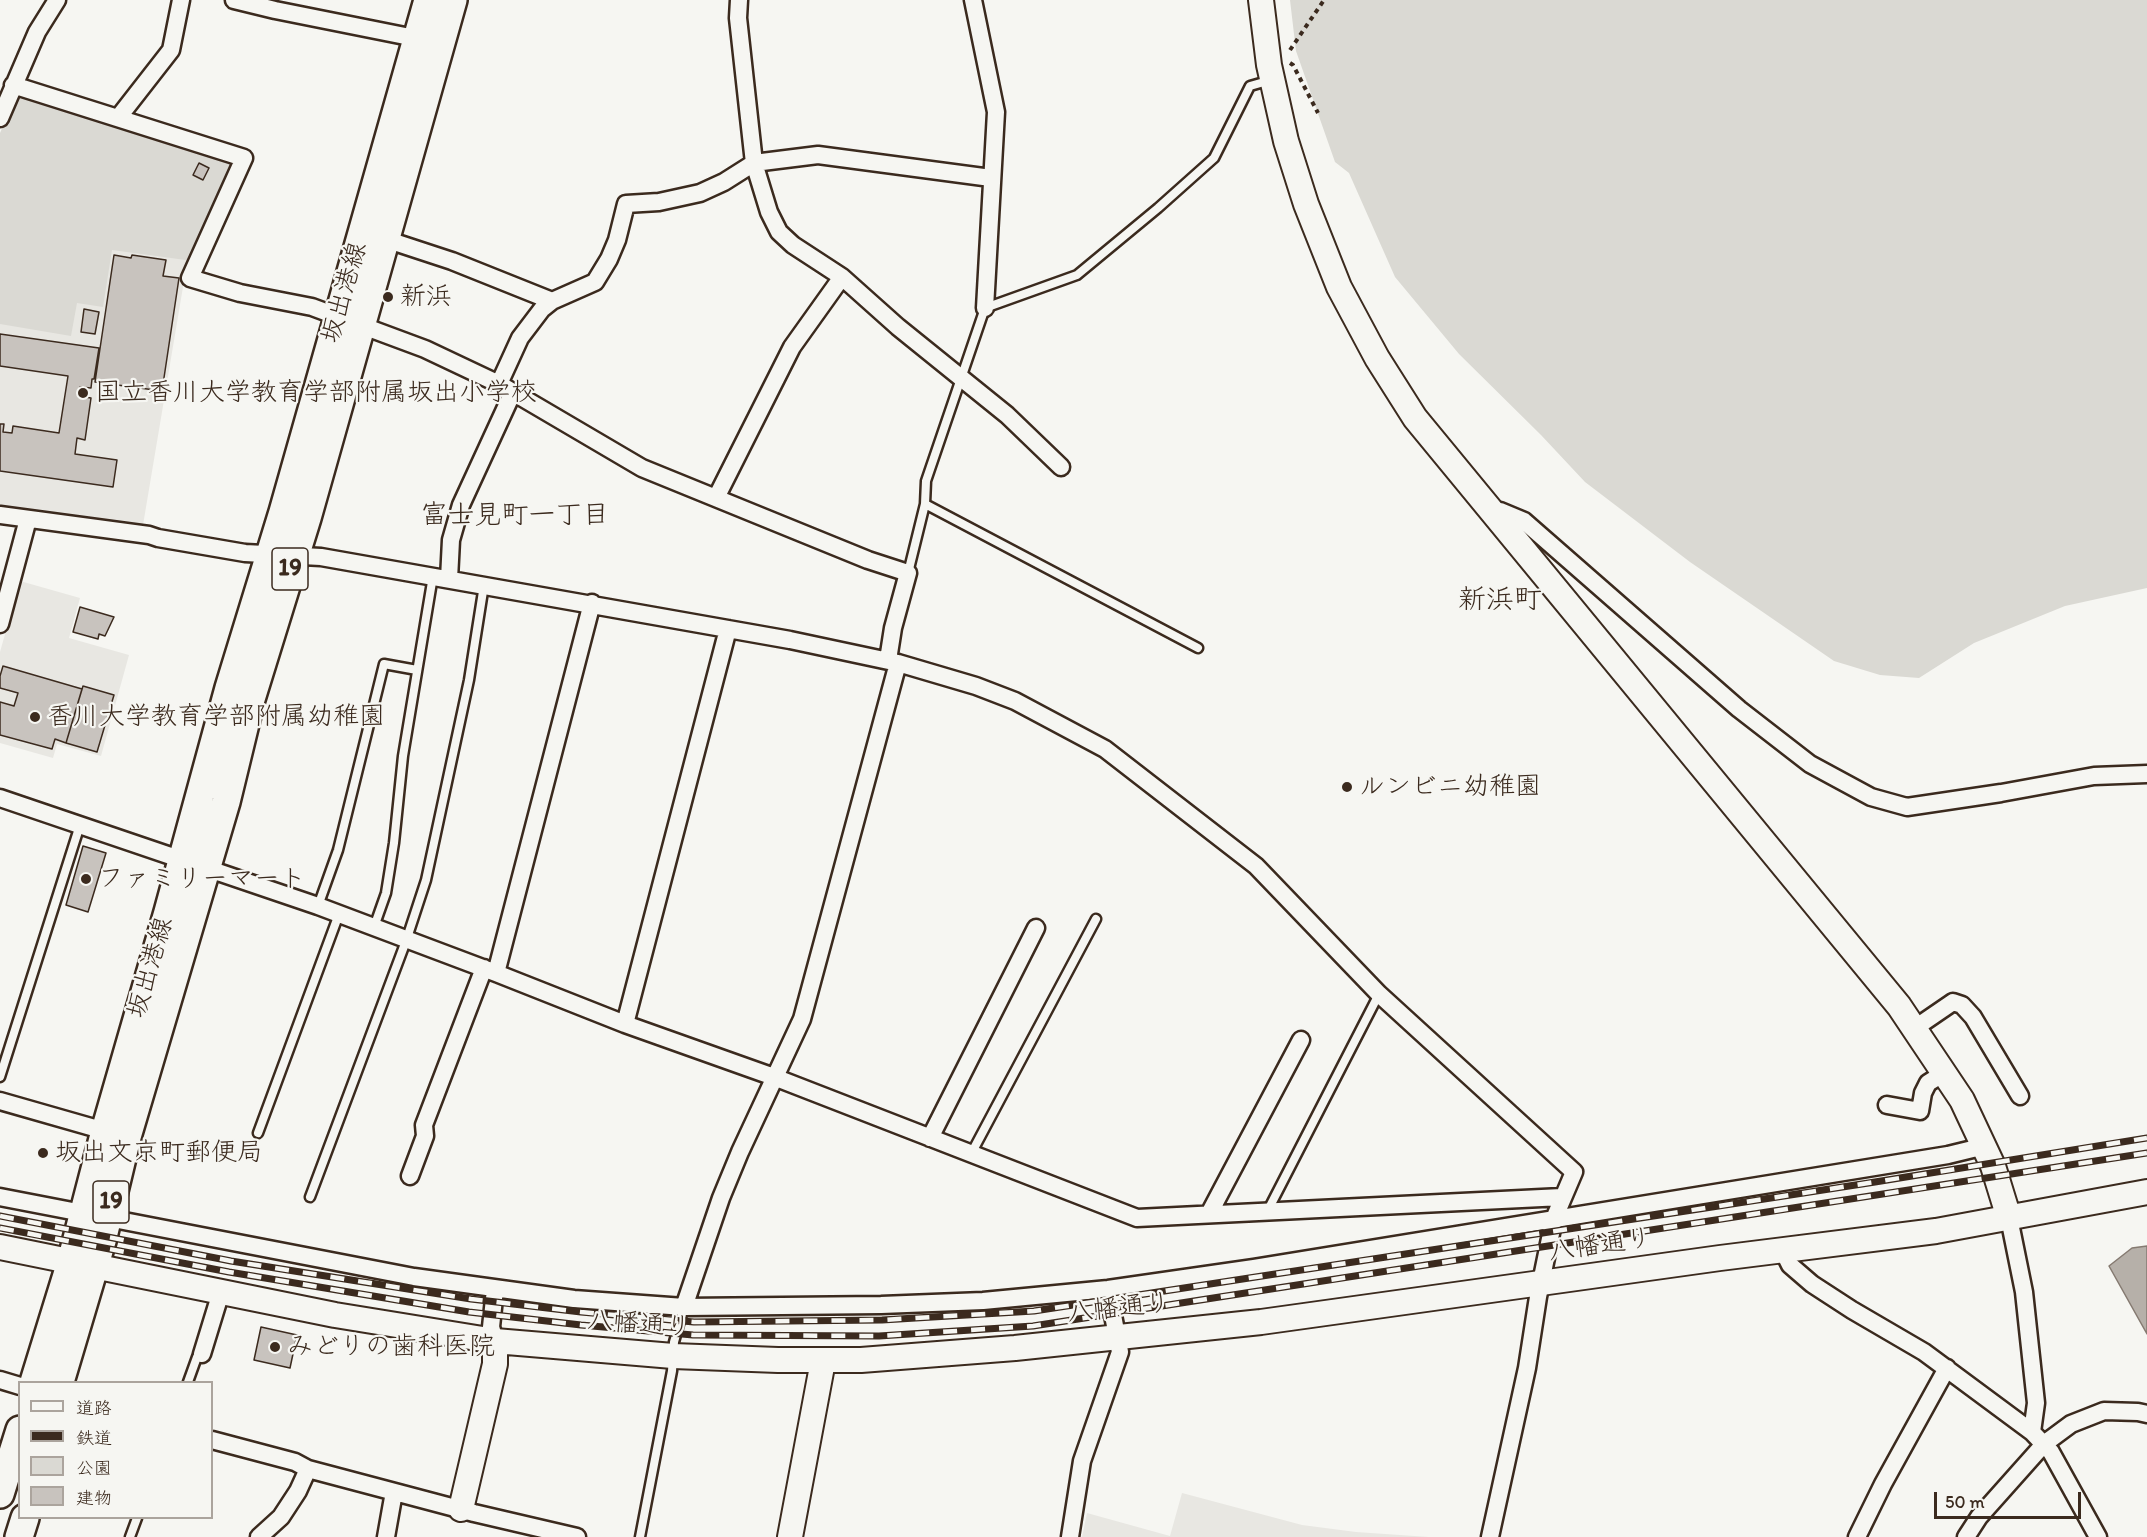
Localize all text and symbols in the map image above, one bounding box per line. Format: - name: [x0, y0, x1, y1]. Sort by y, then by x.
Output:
- street label: 坂出港線: [316, 239, 374, 347]
- place label: 新浜: [400, 281, 452, 313]
- marker: 新浜: [381, 290, 395, 304]
- place label: 国立香川大学教育学部附属坂出小学校: [95, 377, 537, 409]
- marker: 国立香川大学教育学部附属坂出小学校: [76, 386, 90, 400]
- district label: 富士見町一丁目: [421, 500, 609, 532]
- road number: 19: [272, 548, 308, 590]
- district label: 新浜町: [1458, 584, 1542, 618]
- place label: 香川大学教育学部附属幼稚園: [47, 701, 385, 733]
- marker: 香川大学教育学部附属幼稚園: [28, 710, 42, 724]
- place label: ルンビニ幼稚園: [1359, 771, 1541, 803]
- marker: ルンビニ幼稚園: [1340, 780, 1354, 794]
- place label: ファミリーマート: [98, 863, 306, 895]
- marker: ファミリーマート: [79, 872, 93, 886]
- street label: 坂出港線: [122, 914, 180, 1022]
- place label: 坂出文京町郵便局: [55, 1137, 263, 1169]
- marker: 坂出文京町郵便局: [36, 1146, 50, 1160]
- road number: 19: [93, 1181, 129, 1223]
- street label: 八幡通り: [1546, 1223, 1654, 1269]
- street label: 八幡通り: [1066, 1288, 1172, 1330]
- street label: 八幡通り: [586, 1306, 692, 1344]
- place label: みどりの歯科医院: [287, 1331, 495, 1363]
- marker: みどりの歯科医院: [268, 1340, 282, 1354]
- legend: [18, 1381, 213, 1519]
- text: 道路: [76, 1397, 112, 1419]
- text: 鉄道: [76, 1427, 112, 1449]
- text: 公園: [76, 1457, 112, 1479]
- scale bar: [1937, 1480, 2084, 1518]
- text: 建物: [76, 1487, 112, 1509]
- text: 50 m: [1945, 1491, 1985, 1513]

